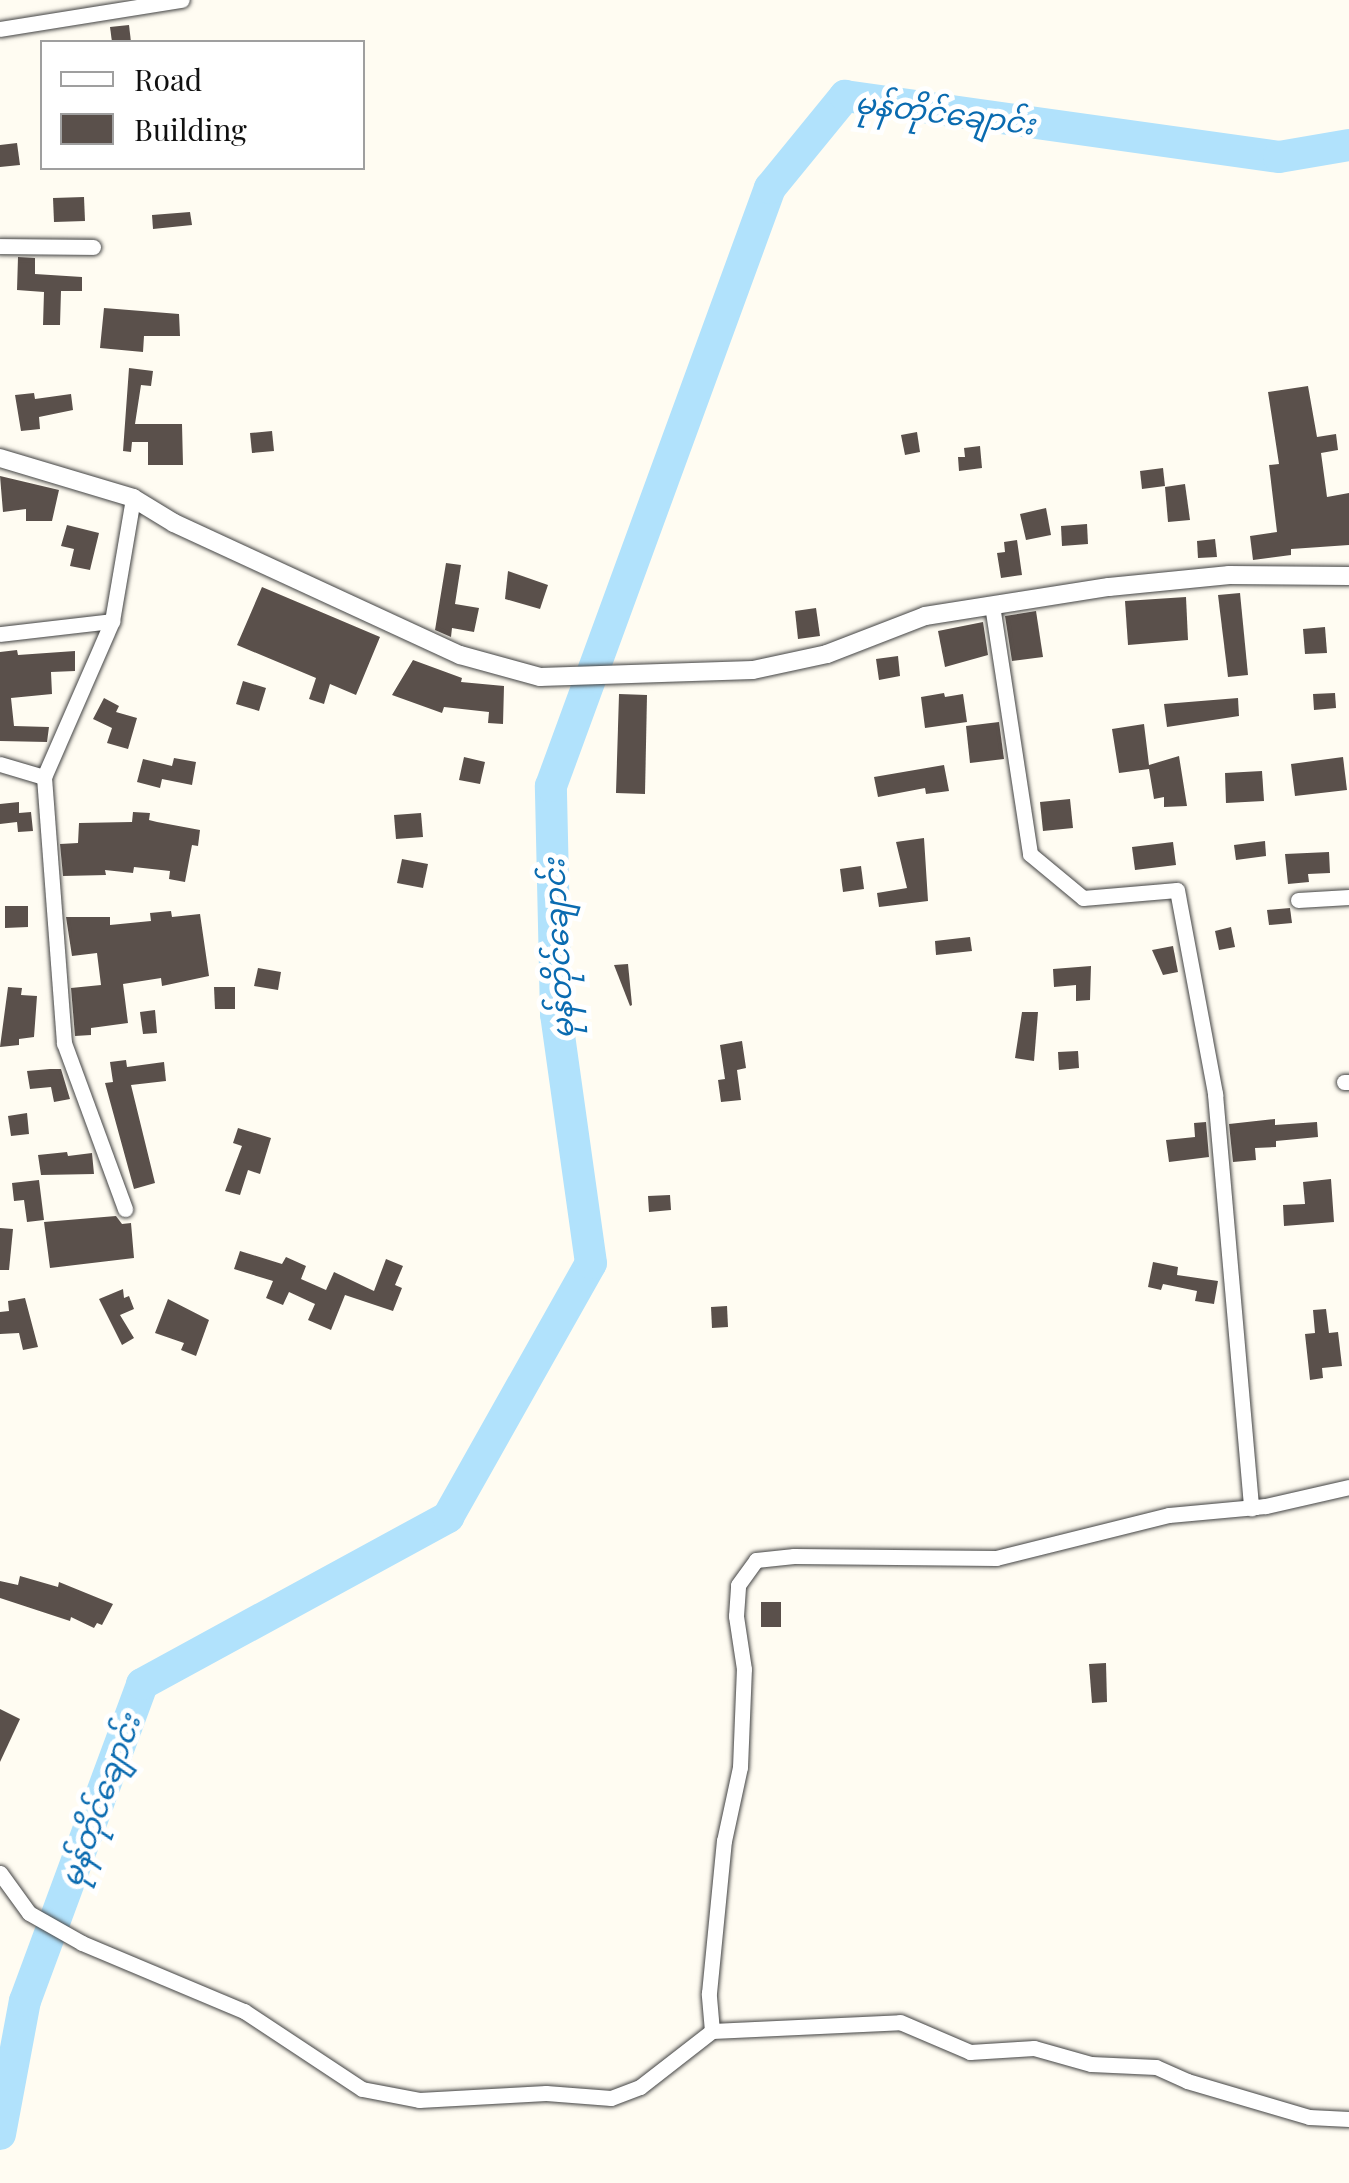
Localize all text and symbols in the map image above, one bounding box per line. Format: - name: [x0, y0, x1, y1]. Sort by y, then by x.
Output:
- legend: [40, 40, 365, 170]
- text: Road: [134, 59, 202, 99]
- water label: မုန်တိုင်ချောင်း: [853, 83, 1037, 141]
- text: Building: [134, 109, 247, 149]
- water label: မုန်တိုင်ချောင်း: [534, 858, 580, 1040]
- water label: မုန်တိုင်ချောင်း: [51, 1709, 147, 1891]

